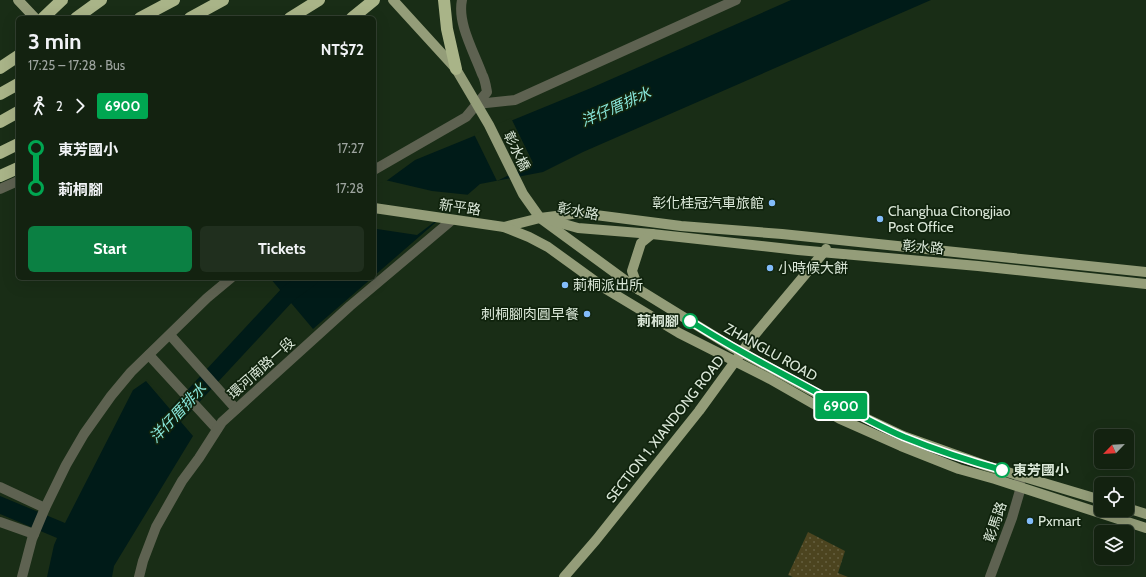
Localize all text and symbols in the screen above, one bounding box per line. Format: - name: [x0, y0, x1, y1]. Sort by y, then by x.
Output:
- text: 3 min: [28, 28, 81, 55]
- text: NT$72: [321, 41, 364, 59]
- text: 17:25 – 17:28 · Bus: [28, 57, 125, 73]
- water label: 洋仔厝排水: [578, 83, 655, 130]
- icon: walk: [28, 95, 50, 117]
- icon: forward: [69, 95, 91, 117]
- text: 6900: [105, 97, 140, 115]
- text: 2: [56, 98, 63, 114]
- street label: 彰水橋: [500, 128, 534, 174]
- text: 17:27: [337, 140, 364, 156]
- text: 東芳國小: [58, 141, 118, 159]
- text: 17:28: [336, 180, 364, 196]
- text: 莿桐腳: [58, 181, 103, 199]
- place label: 彰化桂冠汽車旅館: [652, 194, 764, 212]
- street label: 新平路: [438, 195, 482, 219]
- street label: 彰水路: [556, 198, 600, 224]
- marker: 彰化桂冠汽車旅館: [767, 198, 777, 208]
- place label: Changhua Citongjiao Post Office: [888, 202, 1011, 236]
- marker: Changhua Citongjiao Post Office: [875, 214, 885, 224]
- button: Start: [28, 226, 192, 272]
- button: Tickets: [200, 226, 364, 272]
- street label: 彰水路: [901, 236, 945, 258]
- place label: 小時候大餅: [778, 259, 848, 277]
- marker: 小時候大餅: [765, 263, 775, 273]
- place label: 莿桐派出所: [573, 276, 643, 294]
- marker: 莿桐派出所: [560, 280, 570, 290]
- place label: 刺桐腳肉圓早餐: [481, 305, 579, 323]
- marker: 刺桐腳肉圓早餐: [582, 309, 592, 319]
- place label: 莿桐腳: [637, 312, 679, 330]
- marker: 莿桐腳: [682, 313, 698, 329]
- street label: ZHANGLU ROAD: [721, 319, 821, 385]
- street label: 環河南路一段: [224, 333, 298, 403]
- street label: SECTION 1, XIANDONG ROAD: [602, 352, 728, 506]
- water label: 洋仔厝排水: [146, 379, 211, 447]
- line badge: 6900: [813, 393, 869, 419]
- text: 6900: [823, 397, 859, 415]
- north arrow: [1094, 429, 1134, 469]
- map controls: [1094, 429, 1134, 565]
- place label: 東芳國小: [1013, 461, 1069, 479]
- marker: 東芳國小: [994, 462, 1010, 478]
- button: locate: [1094, 477, 1134, 517]
- street label: 彰馬路: [980, 499, 1010, 545]
- place label: Pxmart: [1038, 512, 1081, 530]
- marker: Pxmart: [1025, 516, 1035, 526]
- button: layers: [1094, 525, 1134, 565]

